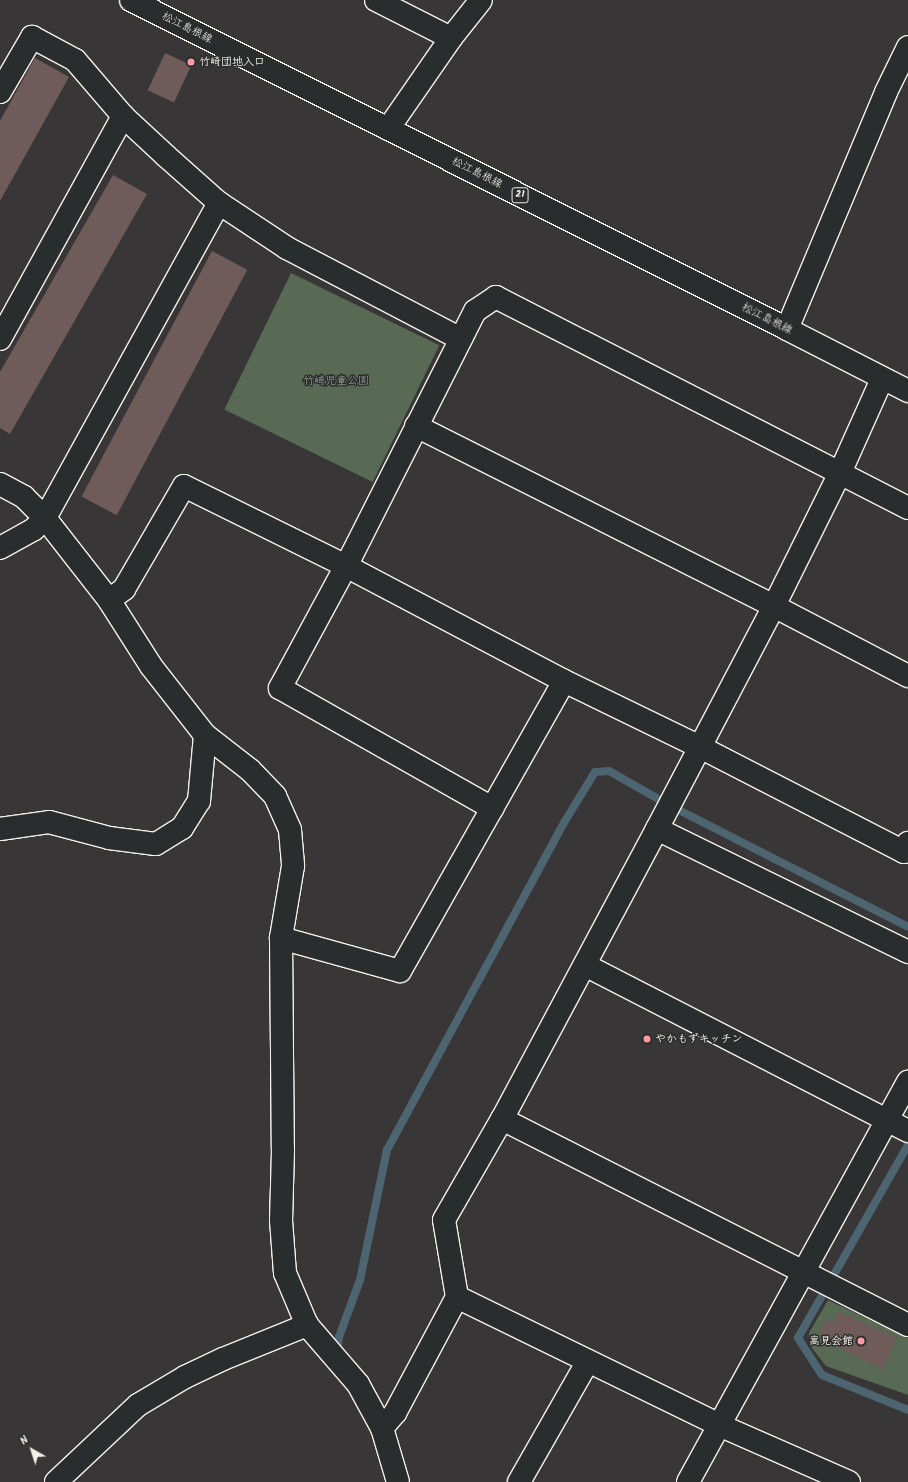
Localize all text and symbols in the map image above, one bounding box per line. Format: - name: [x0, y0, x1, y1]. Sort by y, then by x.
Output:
- street label: 松江島根線: [160, 10, 214, 46]
- place label: 竹崎団地入口: [199, 55, 265, 69]
- marker: 竹崎団地入口: [186, 57, 196, 67]
- street label: 松江島根線: [450, 155, 504, 191]
- road number: 21: [511, 187, 529, 203]
- street label: 松江島根線: [740, 301, 794, 337]
- park label: 竹崎児童公園: [303, 374, 369, 388]
- place label: やかもずキッチン: [655, 1032, 743, 1046]
- marker: やかもずキッチン: [642, 1034, 652, 1044]
- place label: 嵩見会館: [809, 1334, 853, 1348]
- marker: 嵩見会館: [856, 1336, 866, 1346]
- north arrow: [12, 1430, 52, 1470]
- text: N: [16, 1431, 33, 1450]

